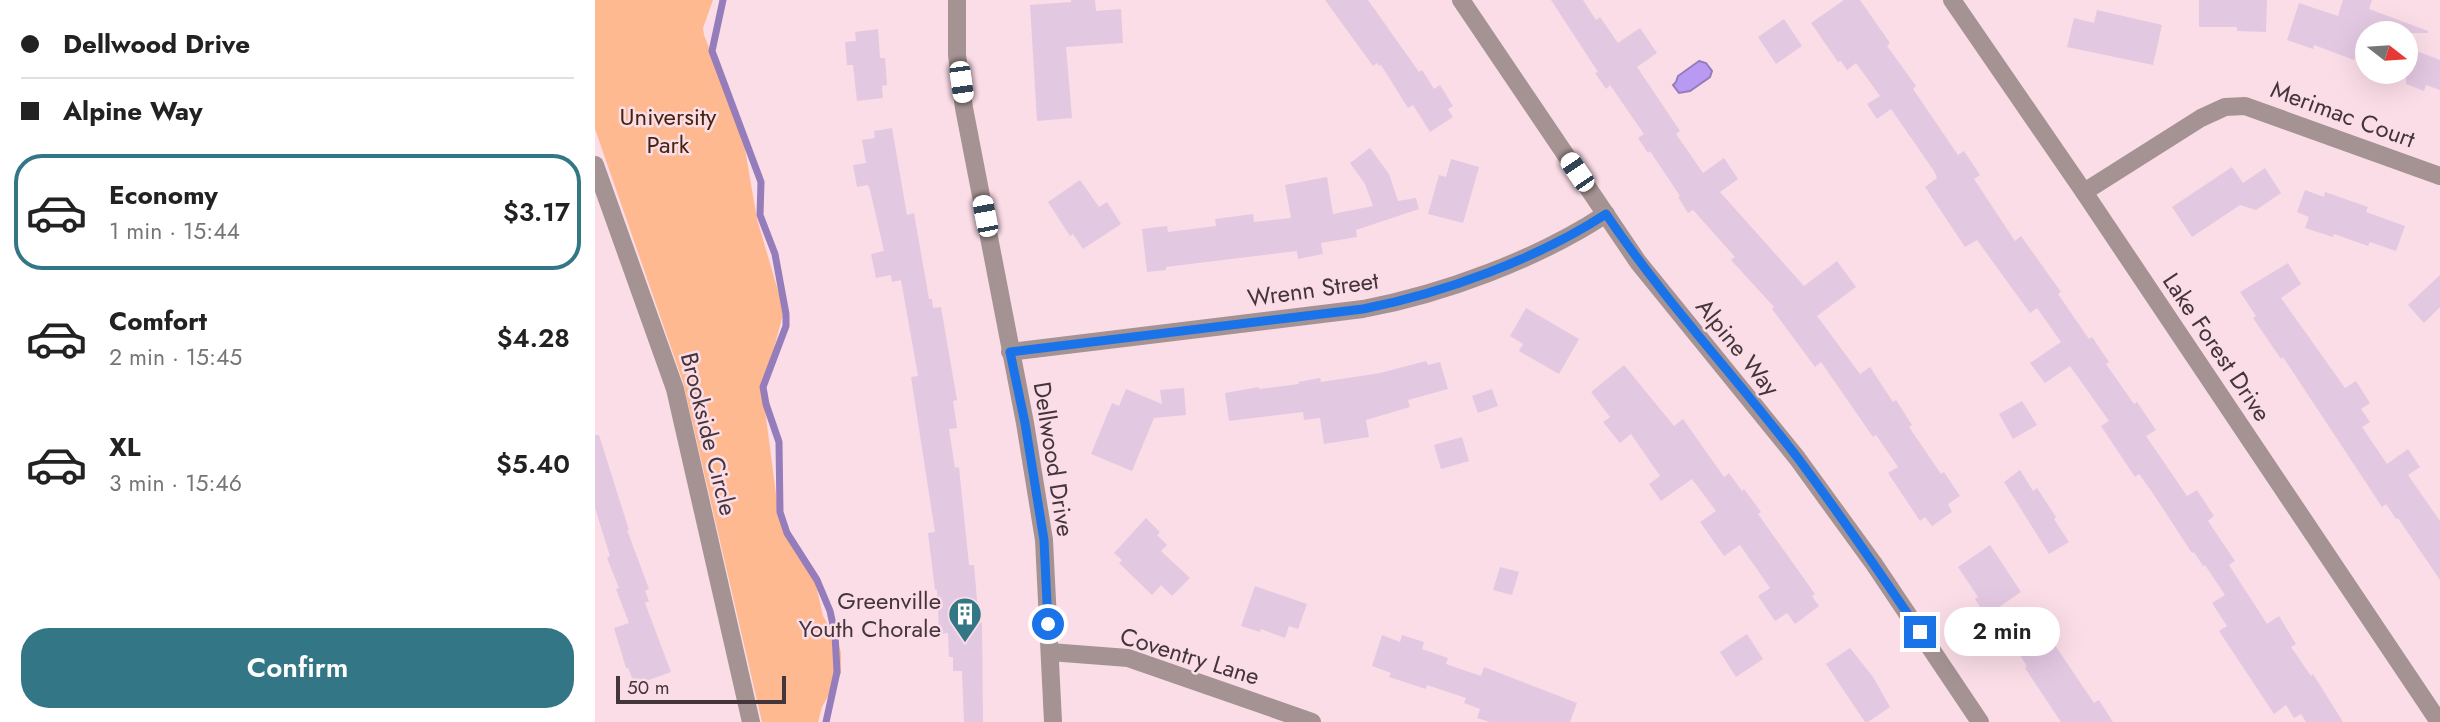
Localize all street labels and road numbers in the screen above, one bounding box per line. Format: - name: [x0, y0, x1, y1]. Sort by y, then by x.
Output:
- street label: Merimac Court: [2266, 72, 2420, 156]
- street label: Wrenn Street: [1245, 262, 1381, 316]
- street label: Lake Forest Drive: [2154, 266, 2280, 428]
- street label: Alpine Way: [1688, 291, 1789, 404]
- street label: Brookside Circle: [672, 349, 746, 519]
- street label: Dellwood Drive: [1025, 379, 1083, 539]
- street label: Coventry Lane: [1116, 618, 1264, 694]

